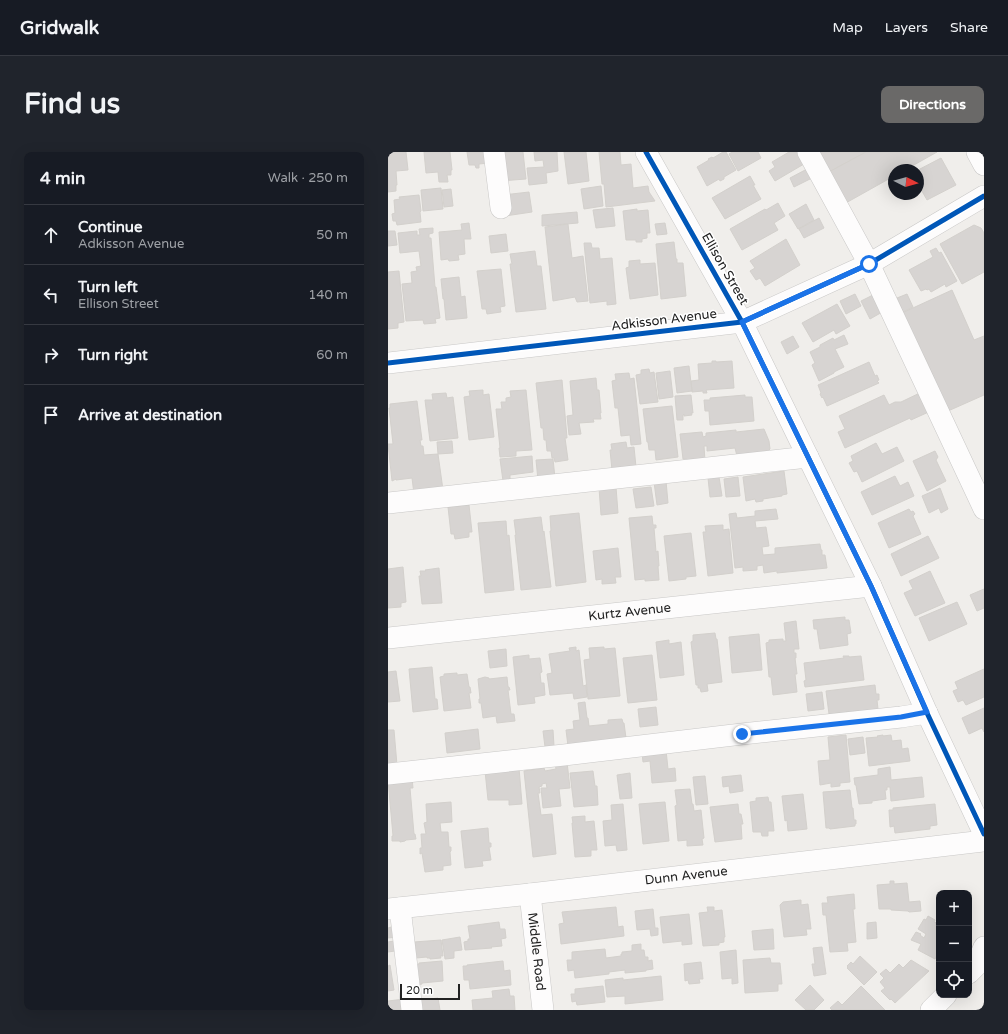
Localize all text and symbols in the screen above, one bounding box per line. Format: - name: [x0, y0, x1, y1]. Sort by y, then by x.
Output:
- text: Gridwalk: [20, 17, 99, 39]
- text: Map: [833, 19, 863, 36]
- text: Layers: [885, 19, 928, 36]
- text: Share: [950, 19, 988, 36]
- button: Directions: [881, 86, 984, 123]
- text: Find us: [24, 87, 120, 121]
- north arrow: [888, 164, 924, 200]
- text: 4 min: [40, 168, 85, 189]
- text: Walk · 250 m: [268, 170, 348, 186]
- text: Continue: [78, 218, 142, 236]
- icon: ahead: [40, 224, 62, 246]
- text: 50 m: [316, 227, 348, 243]
- street label: Ellison Street: [698, 230, 752, 308]
- text: Adkisson Avenue: [78, 236, 184, 252]
- route start: [860, 255, 878, 273]
- text: Turn left: [78, 278, 138, 296]
- icon: left: [40, 284, 62, 306]
- text: 140 m: [308, 287, 348, 303]
- text: Ellison Street: [78, 296, 159, 312]
- street label: Adkisson Avenue: [610, 306, 718, 334]
- icon: right: [40, 344, 62, 366]
- text: Turn right: [78, 346, 148, 364]
- text: 60 m: [316, 347, 348, 363]
- icon: arrive: [40, 404, 62, 426]
- text: Arrive at destination: [78, 406, 222, 424]
- street label: Kurtz Avenue: [587, 600, 672, 624]
- route end: [733, 725, 751, 743]
- street label: Dunn Avenue: [644, 863, 728, 889]
- map controls: [936, 890, 972, 998]
- button: +: [936, 890, 972, 926]
- street label: Middle Road: [524, 912, 549, 992]
- button: −: [936, 926, 972, 962]
- button: locate: [936, 962, 972, 998]
- scale bar: [400, 982, 460, 1001]
- text: 20 m: [406, 984, 433, 997]

